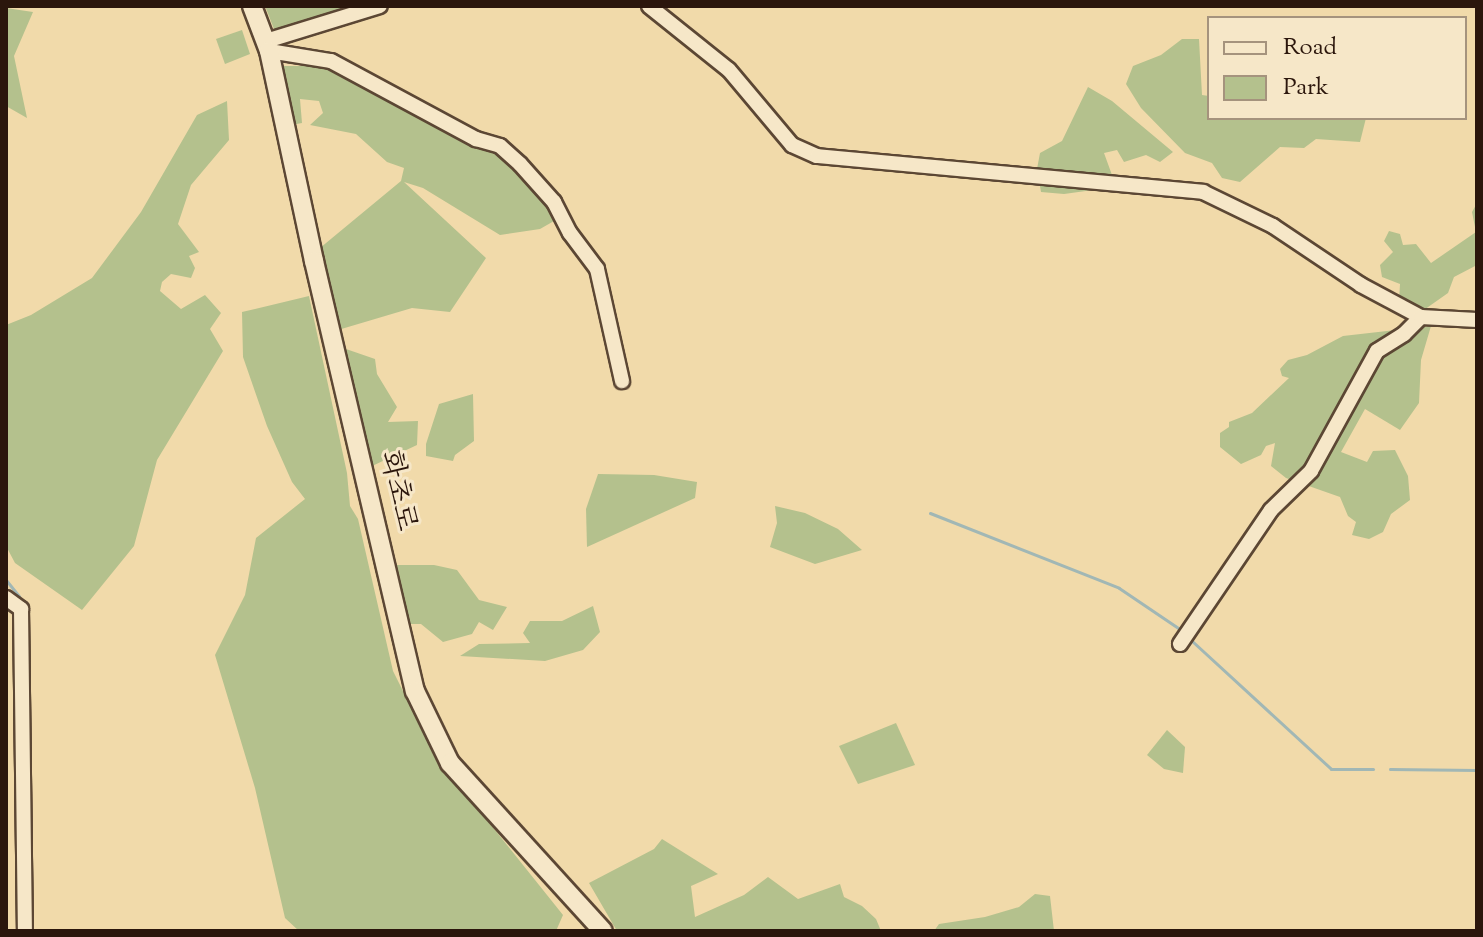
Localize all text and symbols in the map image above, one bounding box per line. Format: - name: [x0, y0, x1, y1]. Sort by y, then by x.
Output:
- legend: [1207, 16, 1467, 120]
- text: Road: [1283, 31, 1337, 65]
- text: Park: [1283, 71, 1329, 105]
- street label: 화초로: [372, 448, 422, 534]

